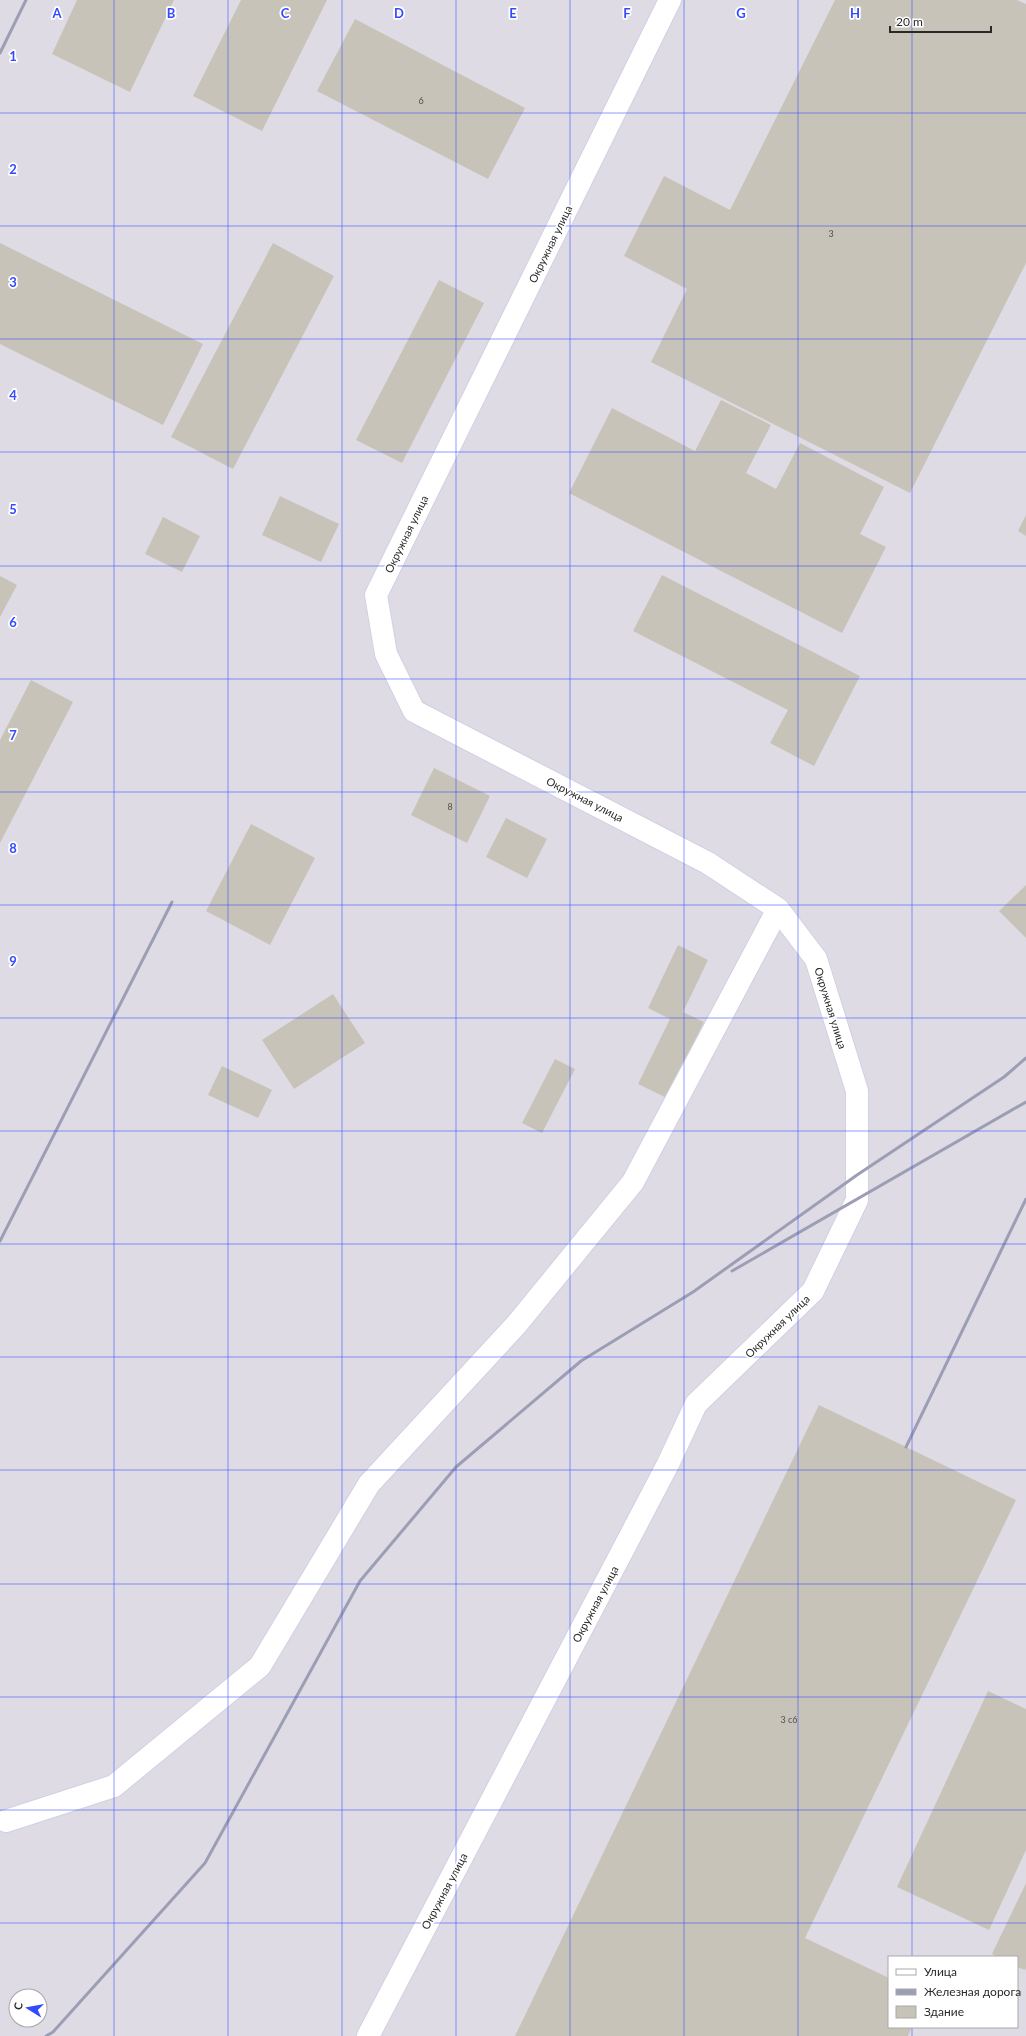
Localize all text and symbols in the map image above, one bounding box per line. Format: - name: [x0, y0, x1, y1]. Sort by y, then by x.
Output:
- text: A: [51, 5, 62, 21]
- text: B: [167, 5, 176, 21]
- text: C: [281, 5, 290, 21]
- text: D: [394, 5, 404, 21]
- text: E: [509, 5, 517, 21]
- text: F: [623, 5, 631, 21]
- text: G: [736, 5, 746, 21]
- text: H: [850, 5, 860, 21]
- scale bar: [890, 8, 991, 34]
- text: 20 m: [896, 14, 923, 29]
- text: 1: [9, 48, 17, 64]
- house number: 6: [418, 95, 424, 106]
- text: 2: [9, 161, 17, 177]
- street label: Окружная улица: [526, 203, 574, 285]
- house number: 3: [828, 228, 834, 239]
- text: 3: [9, 274, 17, 290]
- text: 4: [9, 387, 17, 403]
- street label: Окружная улица: [382, 493, 430, 575]
- text: 5: [9, 501, 17, 517]
- text: 6: [9, 614, 17, 630]
- text: 7: [9, 727, 17, 743]
- street label: Окружная улица: [544, 774, 626, 824]
- house number: 8: [447, 801, 453, 812]
- text: 8: [9, 840, 17, 856]
- text: 9: [9, 953, 17, 969]
- street label: Окружная улица: [812, 966, 850, 1050]
- street label: Окружная улица: [742, 1292, 812, 1360]
- street label: Окружная улица: [569, 1564, 621, 1644]
- house number: 3 с6: [780, 1714, 798, 1725]
- street label: Окружная улица: [418, 1851, 470, 1931]
- legend: [888, 1956, 1018, 2028]
- text: Улица: [924, 1964, 957, 1979]
- text: Железная дорога: [924, 1984, 1021, 1999]
- north arrow: [8, 1988, 48, 2028]
- text: С: [11, 2000, 25, 2011]
- text: Здание: [924, 2004, 964, 2019]

